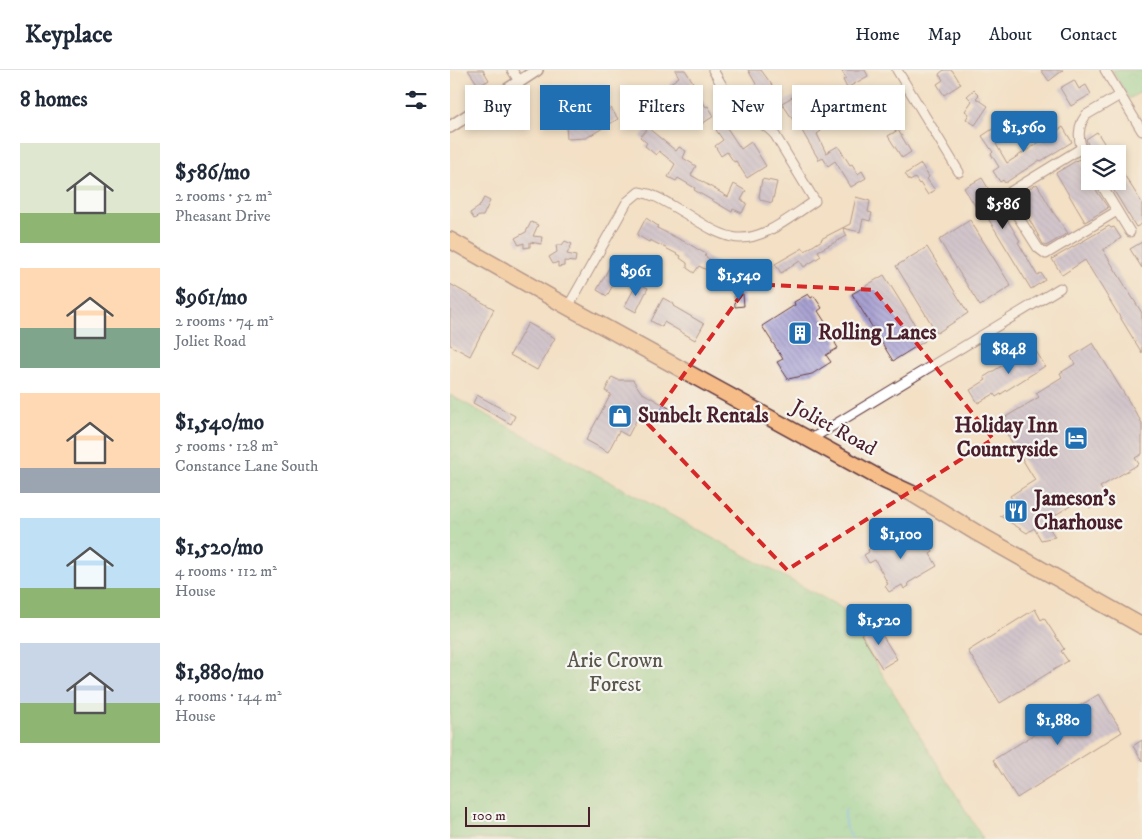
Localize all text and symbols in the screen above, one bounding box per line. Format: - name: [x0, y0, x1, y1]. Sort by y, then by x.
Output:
- text: Keyplace: [25, 20, 113, 50]
- text: Home: [855, 24, 900, 46]
- text: Map: [928, 24, 961, 46]
- text: About: [989, 24, 1032, 46]
- text: Contact: [1060, 24, 1117, 46]
- chip: Buy: [465, 85, 530, 130]
- chip: Rent: [540, 85, 610, 130]
- chip: Filters: [620, 85, 703, 130]
- chip: New: [713, 85, 782, 130]
- chip: Apartment: [792, 85, 905, 130]
- icon: filters: [402, 86, 430, 114]
- text: 8 homes: [20, 87, 88, 113]
- pin: $1,560: [983, 111, 1065, 153]
- text: $1,560: [1002, 117, 1046, 137]
- map controls: [1081, 145, 1126, 190]
- button: layers: [1081, 145, 1126, 190]
- text: $586/mo: [175, 160, 250, 186]
- icon: home: [60, 163, 120, 223]
- text: 2 rooms · 52 m²: [175, 186, 272, 206]
- pin: $586: [973, 188, 1033, 230]
- text: $586: [987, 194, 1019, 214]
- text: Pheasant Drive: [175, 206, 271, 226]
- pin: $961: [606, 254, 666, 297]
- pin: $1,540: [698, 258, 780, 301]
- text: $961: [621, 261, 651, 281]
- text: $1,540: [717, 265, 761, 285]
- text: $961/mo: [175, 285, 247, 311]
- icon: home: [60, 288, 120, 348]
- text: 2 rooms · 74 m²: [175, 311, 273, 331]
- building icon: Rolling Lanes: [787, 320, 813, 346]
- place label: Rolling Lanes: [818, 320, 936, 346]
- text: Joliet Road: [175, 331, 246, 351]
- pin: $848: [979, 332, 1039, 375]
- text: $848: [992, 339, 1026, 359]
- street label: Joliet Road: [785, 393, 882, 462]
- shop icon: Sunbelt Rentals: [607, 403, 633, 429]
- place label: Sunbelt Rentals: [638, 403, 769, 429]
- text: $1,540/mo: [175, 410, 264, 436]
- icon: home: [60, 413, 120, 473]
- place label: Holiday Inn Countryside: [954, 413, 1059, 463]
- hotel icon: Holiday Inn Countryside: [1063, 425, 1089, 451]
- text: 5 rooms · 128 m²: [175, 436, 278, 456]
- text: Constance Lane South: [175, 456, 318, 476]
- place label: Jameson's Charhouse: [1032, 486, 1123, 536]
- restaurant icon: Jameson's Charhouse: [1003, 498, 1029, 524]
- pin: $1,100: [860, 518, 942, 560]
- text: $1,100: [880, 524, 922, 544]
- text: $1,520/mo: [175, 535, 263, 561]
- icon: home: [60, 538, 120, 598]
- text: 4 rooms · 112 m²: [175, 561, 277, 581]
- text: House: [175, 581, 216, 601]
- pin: $1,520: [838, 604, 920, 646]
- text: $1,520: [857, 610, 901, 630]
- park label: Arie Crown Forest: [567, 648, 663, 698]
- text: $1,880/mo: [175, 660, 264, 686]
- icon: home: [60, 663, 120, 723]
- text: 4 rooms · 144 m²: [175, 686, 282, 706]
- pin: $1,880: [1017, 704, 1099, 746]
- text: House: [175, 706, 216, 726]
- text: $1,880: [1036, 710, 1080, 730]
- scale bar: [465, 804, 590, 827]
- text: 100 m: [472, 807, 506, 825]

